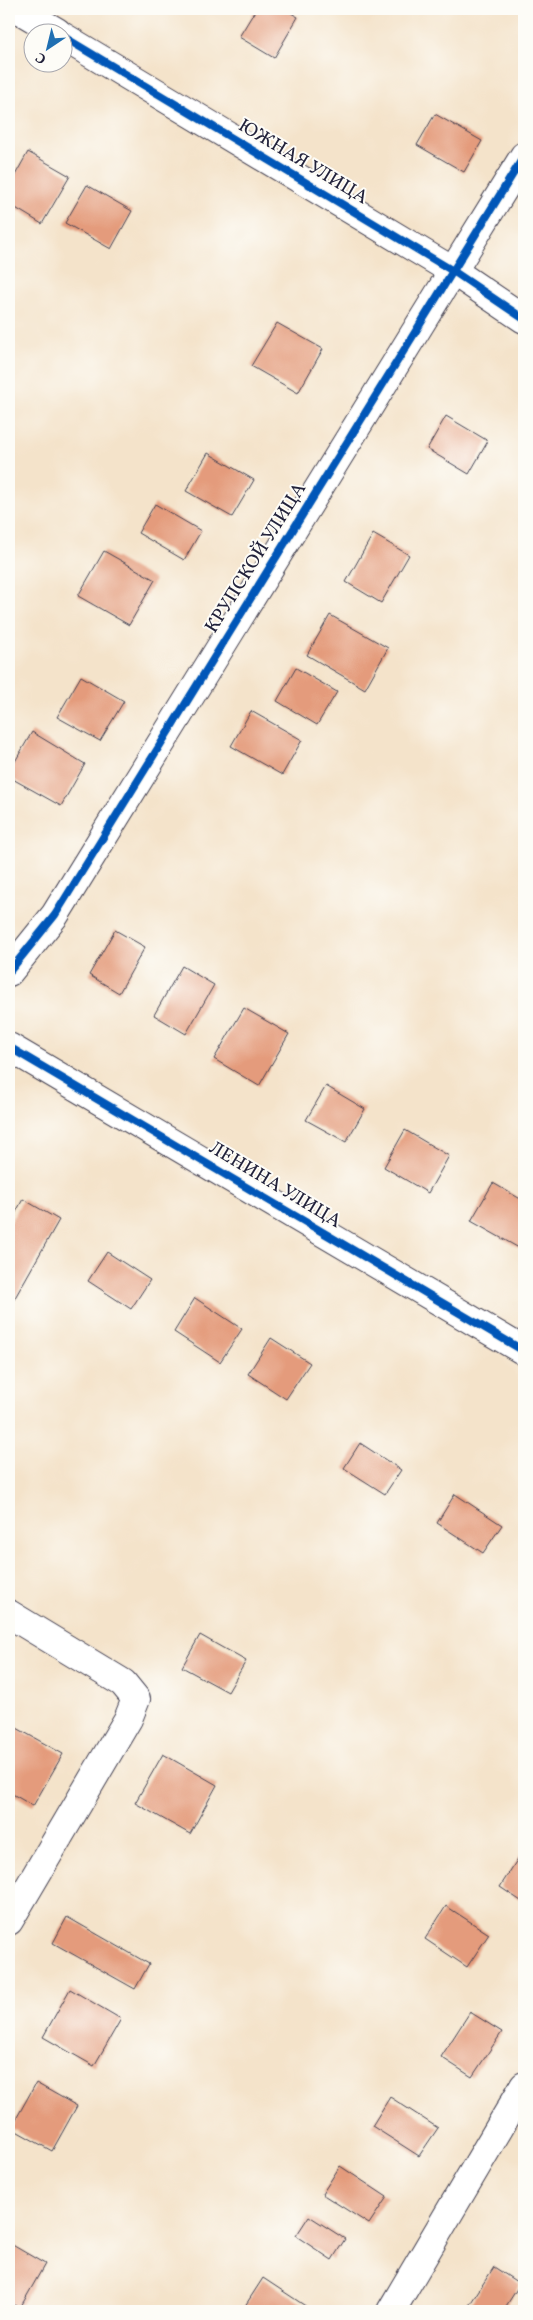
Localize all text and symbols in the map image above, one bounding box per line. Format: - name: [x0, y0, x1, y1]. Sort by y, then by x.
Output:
- north arrow: [22, 22, 72, 72]
- text: С: [32, 47, 51, 68]
- street label: ЮЖНАЯ УЛИЦА: [233, 113, 373, 211]
- street label: КРУПСКОЙ УЛИЦА: [199, 478, 313, 638]
- street label: ЛЕНИНА УЛИЦА: [204, 1135, 346, 1235]

